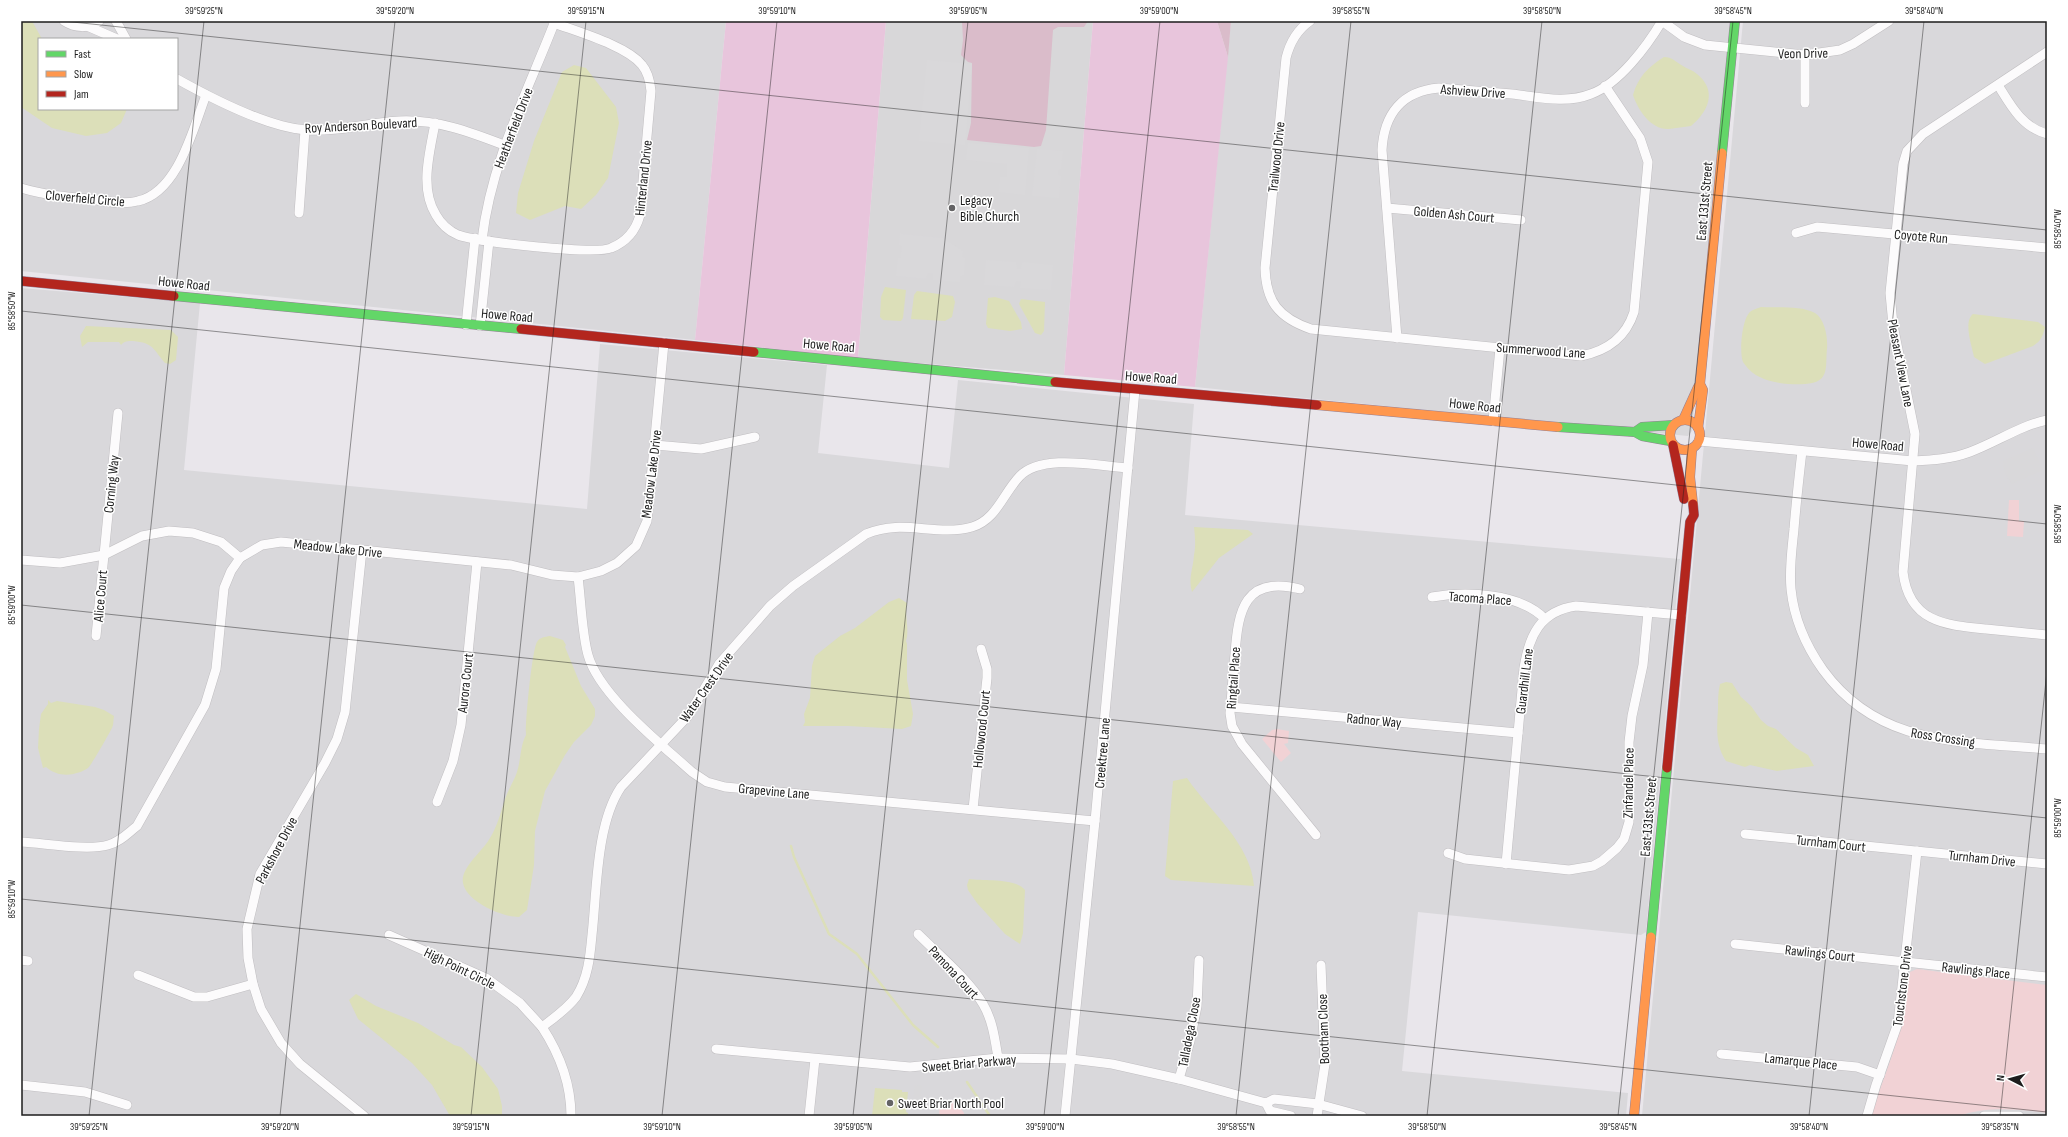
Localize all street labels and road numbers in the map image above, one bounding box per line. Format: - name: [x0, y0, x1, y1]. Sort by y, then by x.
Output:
- street label: Veon Drive: [1778, 45, 1828, 62]
- street label: Ashview Drive: [1439, 81, 1506, 102]
- street label: Heatherfield Drive: [490, 85, 537, 171]
- street label: Roy Anderson Boulevard: [304, 114, 418, 137]
- street label: Trailwood Drive: [1264, 121, 1289, 193]
- street label: Hinterland Drive: [631, 139, 656, 217]
- street label: East 131st Street: [1693, 161, 1716, 241]
- street label: Cloverfield Circle: [45, 187, 125, 210]
- street label: Golden Ash Court: [1413, 202, 1495, 227]
- street label: Coyote Run: [1893, 226, 1948, 247]
- street label: Howe Road: [157, 272, 211, 295]
- street label: Howe Road: [480, 305, 534, 326]
- street label: Pleasant View Lane: [1884, 318, 1917, 409]
- street label: Howe Road: [802, 335, 856, 356]
- street label: Summerwood Lane: [1496, 339, 1586, 362]
- street label: Howe Road: [1125, 367, 1178, 388]
- street label: Howe Road: [1448, 394, 1502, 417]
- street label: Meadow Lake Drive: [638, 429, 665, 519]
- street label: Howe Road: [1851, 434, 1905, 455]
- street label: Corning Way: [100, 454, 123, 514]
- street label: Meadow Lake Drive: [293, 535, 383, 562]
- street label: Alice Court: [90, 569, 111, 624]
- street label: Tacoma Place: [1448, 588, 1512, 609]
- street label: Ringtail Place: [1223, 646, 1244, 710]
- street label: Guardhill Lane: [1512, 647, 1537, 715]
- street label: Water Crest Drive: [676, 649, 737, 726]
- street label: Aurora Court: [454, 653, 477, 715]
- street label: Hollowood Court: [969, 689, 994, 769]
- street label: Radnor Way: [1346, 710, 1403, 731]
- street label: Creektree Lane: [1091, 717, 1114, 789]
- street label: Ross Crossing: [1910, 724, 1977, 751]
- street label: Zinfandel Place: [1619, 747, 1638, 819]
- street label: East 131st Street: [1637, 777, 1660, 857]
- street label: Grapevine Lane: [738, 780, 810, 803]
- street label: Parkshore Drive: [252, 814, 301, 887]
- street label: Turnham Court: [1795, 831, 1867, 856]
- street label: Turnham Drive: [1947, 847, 2016, 870]
- street label: Rawlings Court: [1784, 941, 1856, 966]
- street label: Pamona Court: [925, 942, 982, 1002]
- street label: High Point Circle: [421, 944, 498, 993]
- street label: Touchstone Drive: [1889, 945, 1916, 1027]
- street label: Rawlings Place: [1941, 958, 2011, 983]
- street label: Bootham Close: [1314, 993, 1333, 1065]
- street label: Talladega Close: [1174, 996, 1205, 1069]
- street label: Lamarque Place: [1764, 1049, 1838, 1074]
- street label: Sweet Briar Parkway: [921, 1051, 1018, 1076]

